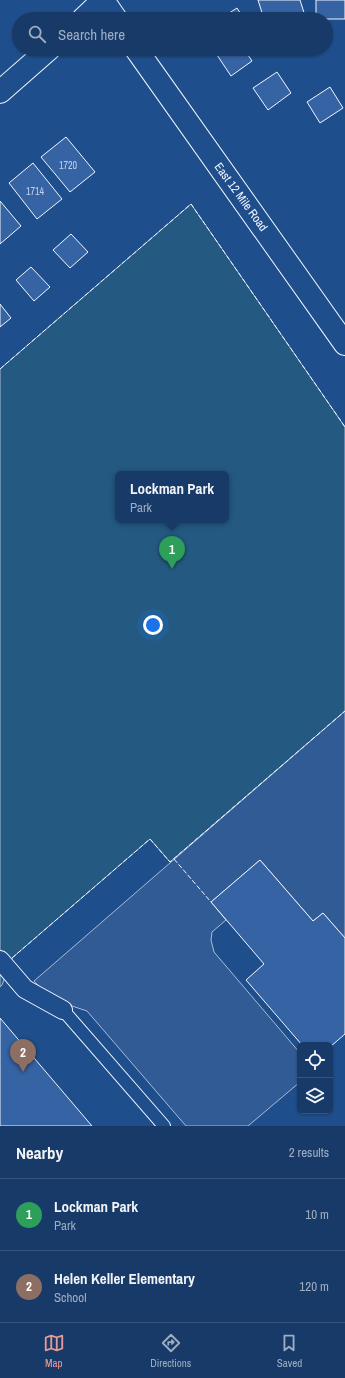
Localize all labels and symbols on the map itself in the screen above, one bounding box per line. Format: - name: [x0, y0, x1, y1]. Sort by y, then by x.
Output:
- house number: 1720: [59, 159, 78, 172]
- street label: East 12 Mile Road: [211, 160, 271, 234]
- house number: 1714: [26, 185, 45, 198]
- pin: 1: [159, 536, 185, 569]
- your location: [143, 615, 163, 635]
- pin: 2: [10, 1039, 36, 1072]

